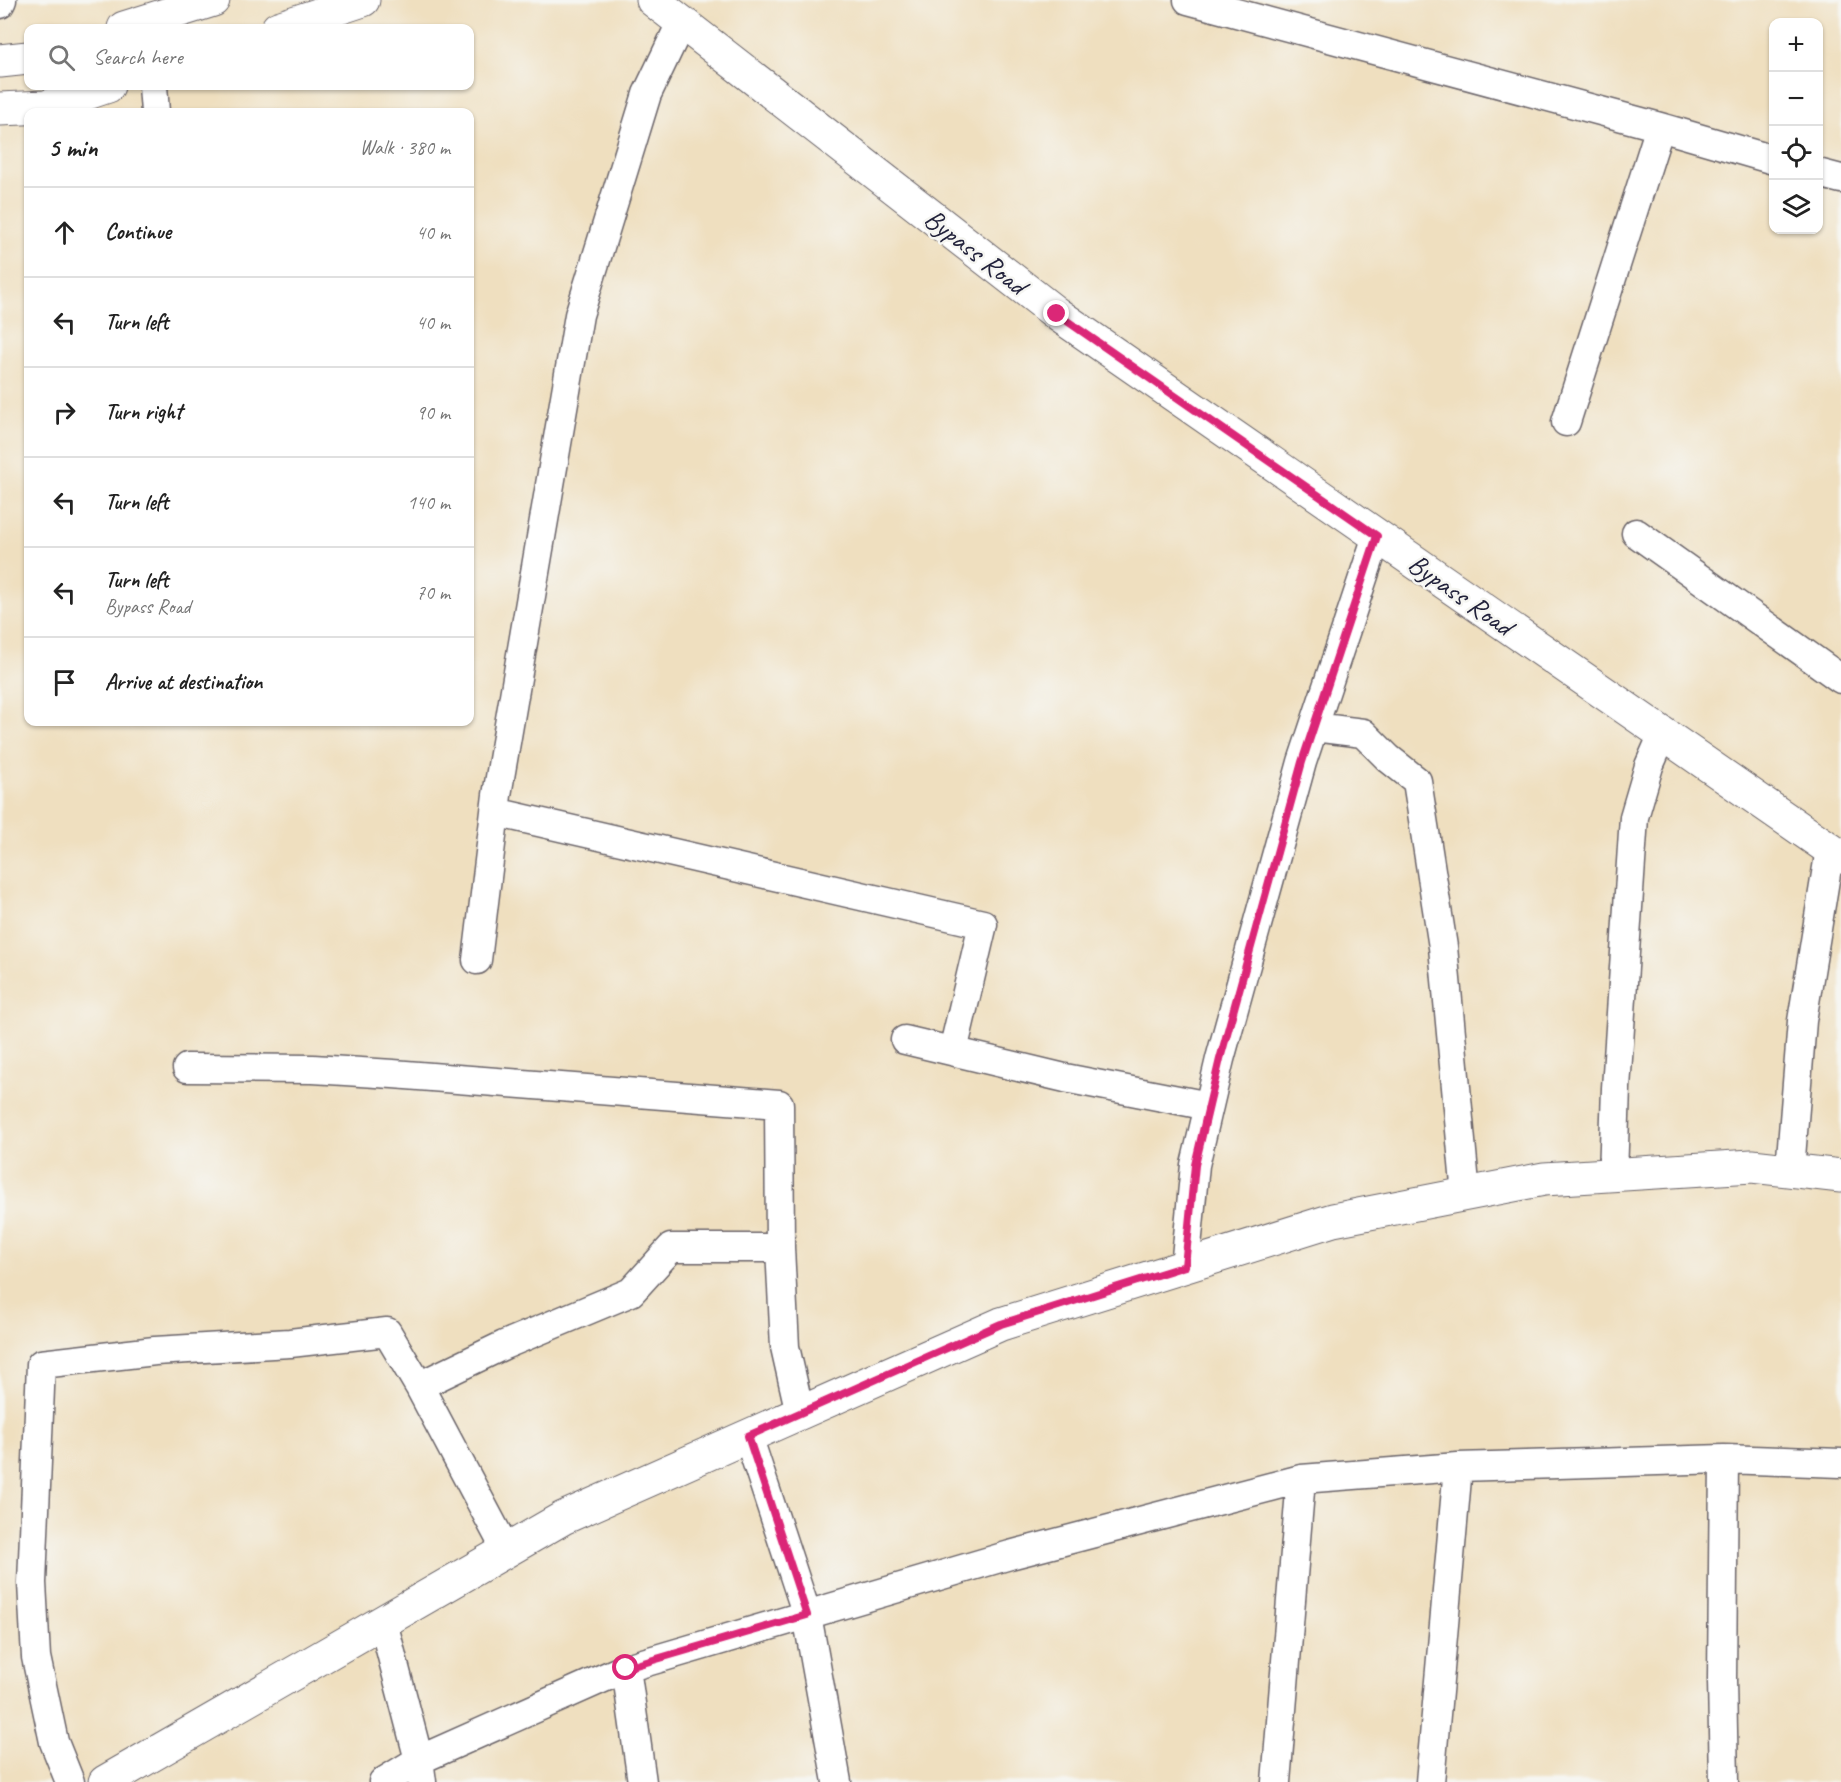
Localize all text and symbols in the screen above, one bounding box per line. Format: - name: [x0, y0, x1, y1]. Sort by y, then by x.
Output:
- map controls: [1769, 18, 1823, 234]
- button: +: [1769, 18, 1823, 72]
- search box: [24, 24, 474, 90]
- icon: search: [45, 41, 78, 74]
- text: Search here: [93, 43, 183, 71]
- button: −: [1769, 72, 1823, 126]
- button: locate: [1769, 126, 1823, 180]
- text: 5 min: [48, 131, 97, 164]
- text: Walk · 380 m: [360, 135, 450, 160]
- button: layers: [1769, 180, 1823, 234]
- street label: Bypass Road: [918, 201, 1037, 305]
- icon: ahead: [48, 216, 81, 249]
- text: Continue: [105, 218, 171, 246]
- text: 40 m: [416, 220, 450, 245]
- route end: [1043, 300, 1069, 326]
- icon: left: [48, 306, 81, 339]
- text: Turn left: [105, 308, 169, 336]
- text: 40 m: [416, 310, 450, 335]
- icon: right: [48, 396, 81, 429]
- text: Turn right: [105, 398, 182, 426]
- text: 90 m: [416, 400, 450, 425]
- icon: left: [48, 486, 81, 519]
- text: Turn left: [105, 488, 169, 516]
- text: 140 m: [407, 490, 450, 515]
- street label: Bypass Road: [1402, 546, 1523, 645]
- text: Turn left: [105, 566, 169, 594]
- icon: left: [48, 576, 81, 609]
- text: 70 m: [416, 580, 450, 605]
- text: Bypass Road: [105, 594, 191, 619]
- icon: arrive: [48, 666, 81, 699]
- text: Arrive at destination: [105, 668, 262, 696]
- route start: [612, 1654, 638, 1680]

